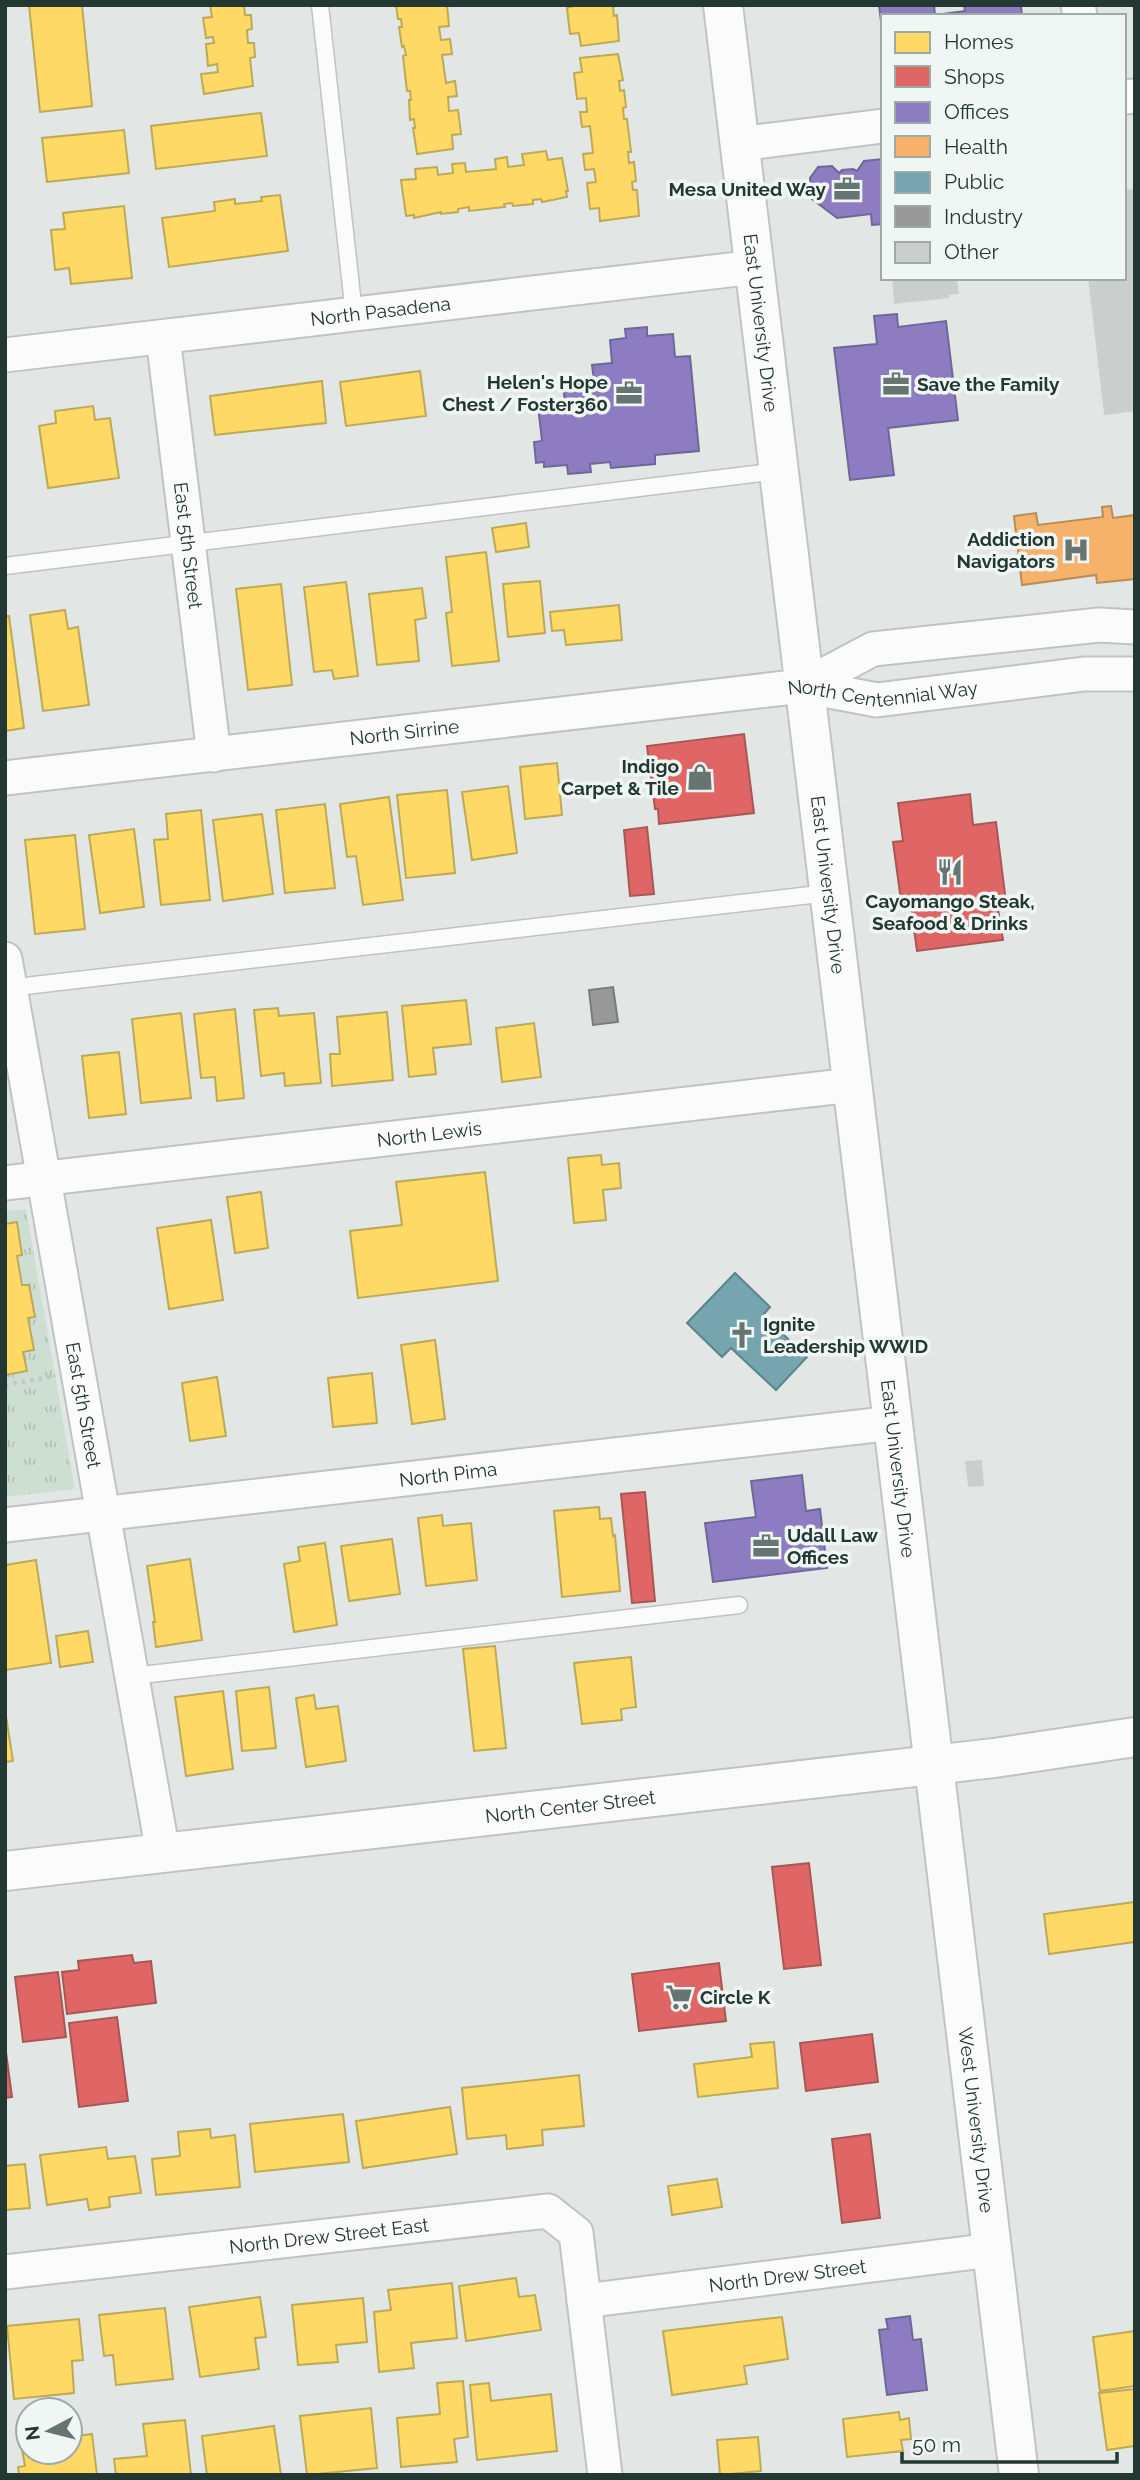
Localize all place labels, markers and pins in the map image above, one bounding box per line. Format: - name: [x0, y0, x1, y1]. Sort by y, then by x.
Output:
- office icon: Mesa United Way: [832, 174, 862, 204]
- place label: Mesa United Way: [669, 178, 827, 200]
- office icon: Save the Family: [881, 369, 911, 399]
- place label: Helen's Hope Chest / Foster360: [442, 371, 608, 415]
- place label: Save the Family: [917, 373, 1060, 395]
- office icon: Helen's Hope Chest / Foster360: [614, 378, 644, 408]
- place label: Addiction Navigators: [957, 528, 1055, 572]
- hospital icon: Addiction Navigators: [1061, 535, 1091, 565]
- place label: Indigo Carpet & Tile: [561, 755, 679, 799]
- shop icon: Indigo Carpet & Tile: [685, 762, 715, 792]
- restaurant icon: Cayomango Steak, Seafood & Drinks: [935, 857, 965, 887]
- place label: Cayomango Steak, Seafood & Drinks: [865, 890, 1035, 934]
- place label: Ignite Leadership WWID: [763, 1313, 928, 1357]
- church icon: Ignite Leadership WWID: [727, 1320, 757, 1350]
- place label: Udall Law Offices: [787, 1524, 878, 1568]
- office icon: Udall Law Offices: [751, 1531, 781, 1561]
- supermarket icon: Circle K: [664, 1982, 694, 2012]
- place label: Circle K: [700, 1986, 771, 2008]

